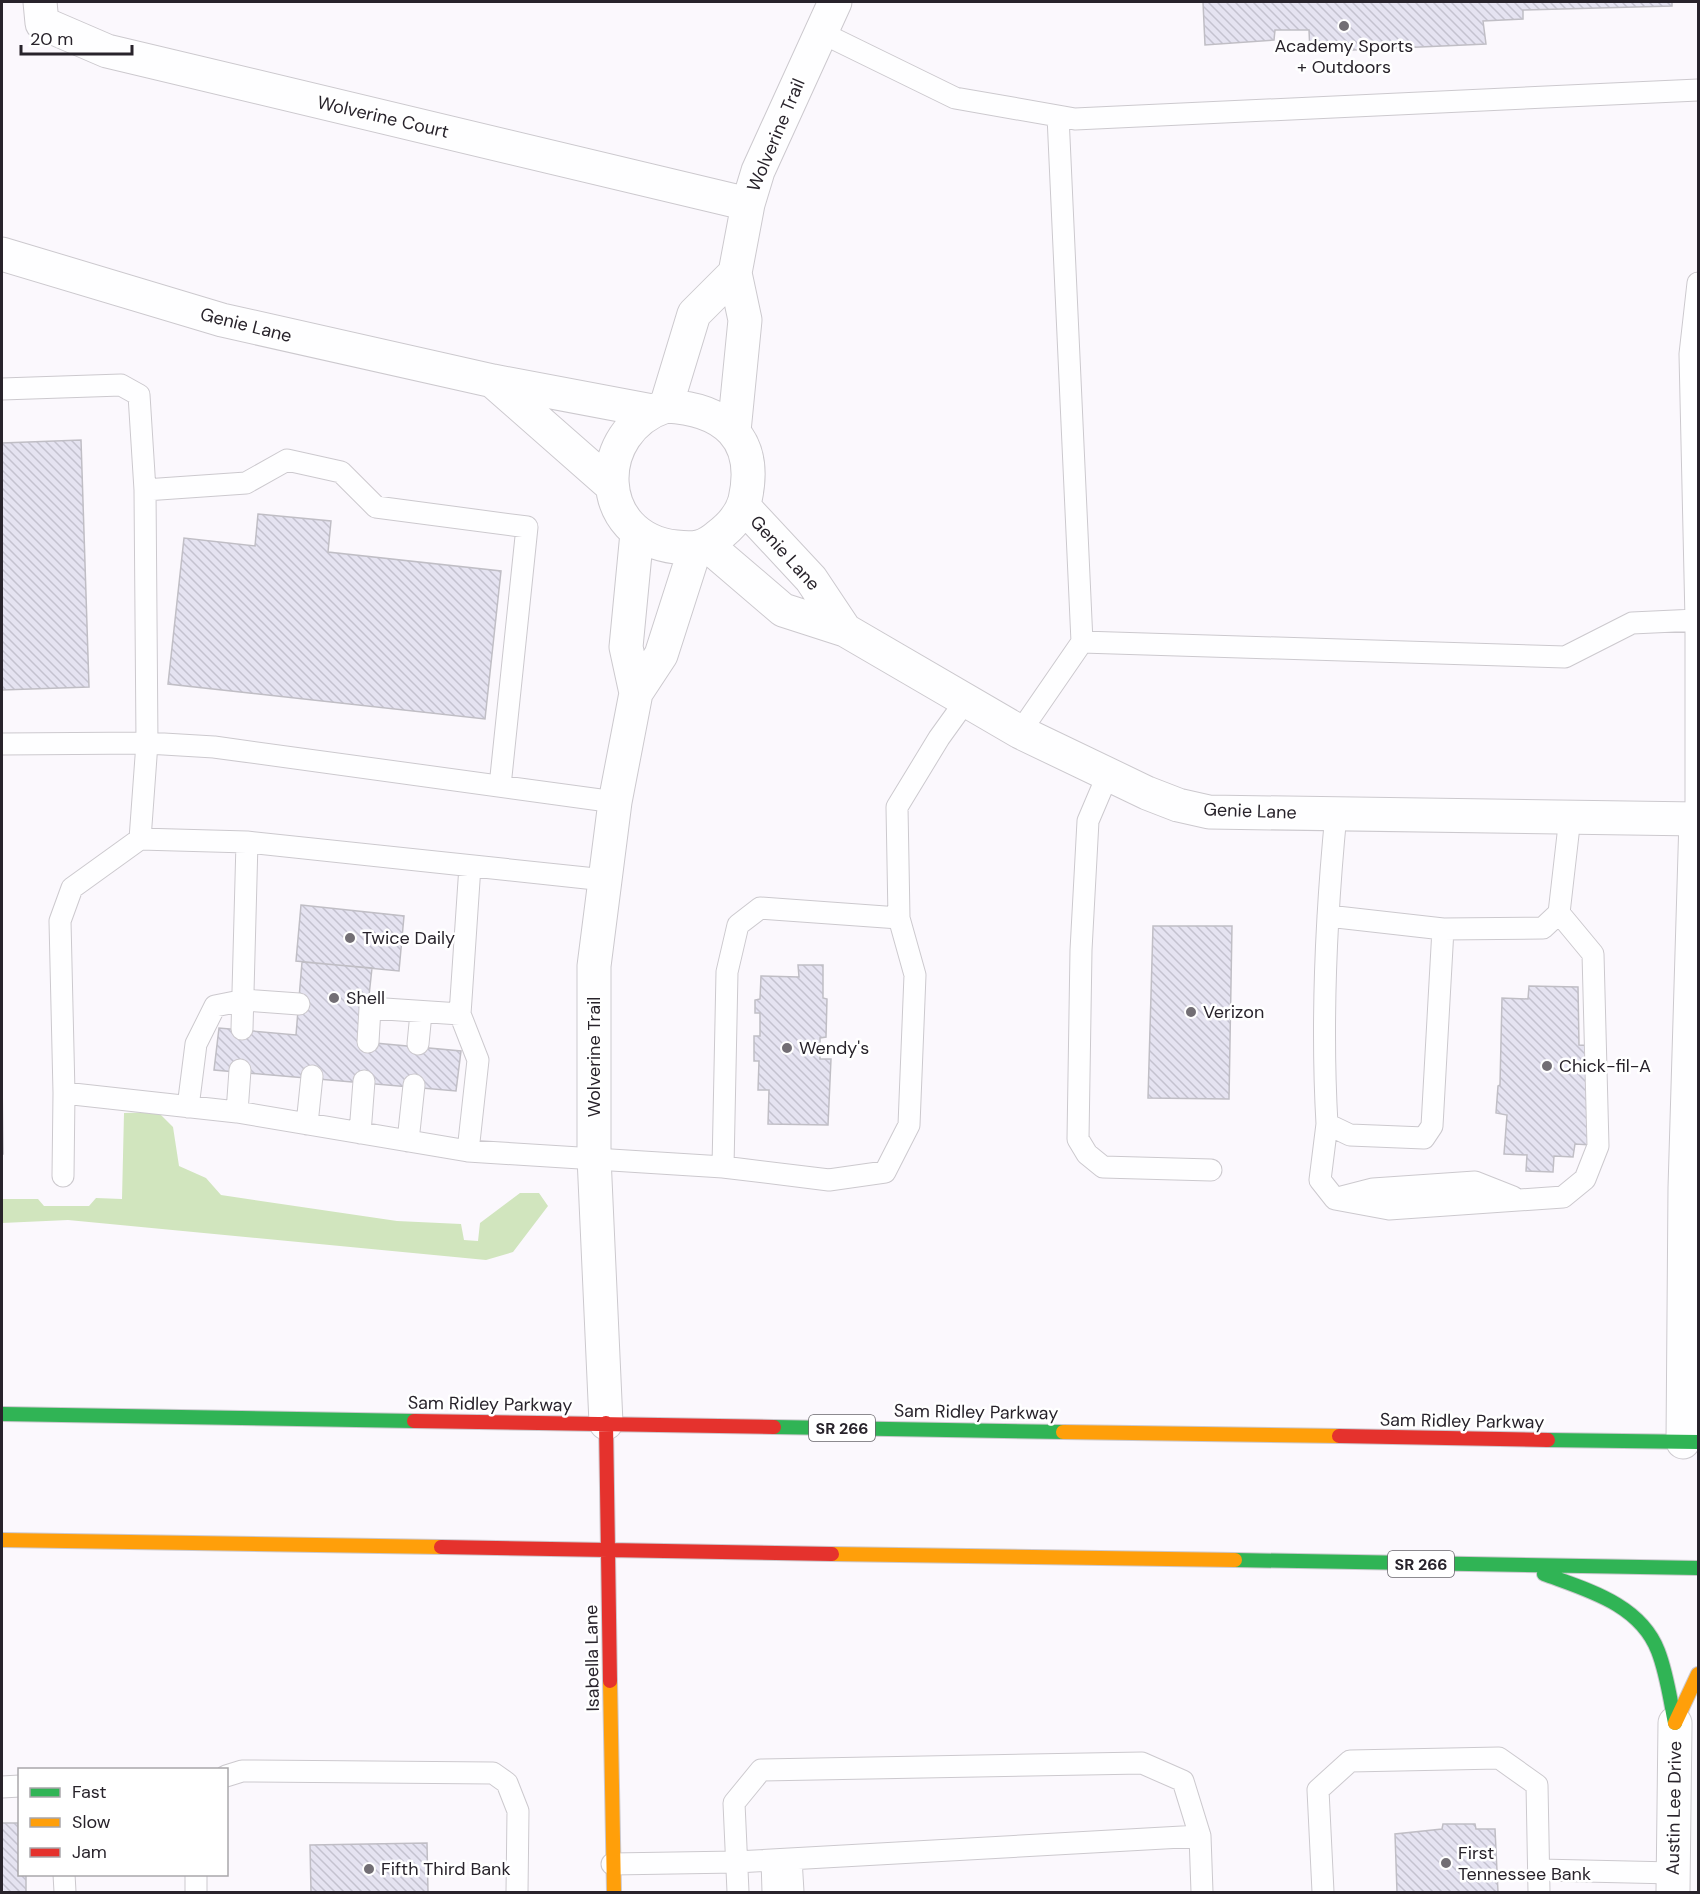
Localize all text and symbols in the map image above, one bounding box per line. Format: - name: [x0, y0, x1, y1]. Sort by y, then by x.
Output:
- scale bar: [21, 18, 132, 56]
- marker: Academy Sports + Outdoors: [1337, 19, 1351, 33]
- text: 20 m: [30, 27, 73, 51]
- place label: Academy Sports + Outdoors: [1275, 34, 1413, 79]
- street label: Wolverine Trail: [741, 75, 811, 195]
- street label: Wolverine Court: [315, 90, 451, 144]
- street label: Genie Lane: [198, 302, 294, 348]
- street label: Genie Lane: [745, 510, 825, 596]
- street label: Genie Lane: [1203, 797, 1297, 825]
- place label: Twice Daily: [362, 926, 455, 950]
- marker: Twice Daily: [343, 931, 357, 945]
- place label: Shell: [346, 986, 385, 1010]
- marker: Shell: [327, 991, 341, 1005]
- street label: Wolverine Trail: [582, 997, 606, 1117]
- place label: Verizon: [1203, 1000, 1264, 1024]
- marker: Verizon: [1184, 1005, 1198, 1019]
- place label: Wendy's: [799, 1036, 869, 1060]
- marker: Wendy's: [780, 1041, 794, 1055]
- place label: Chick-fil-A: [1559, 1054, 1651, 1078]
- marker: Chick-fil-A: [1540, 1059, 1554, 1073]
- street label: Sam Ridley Parkway: [408, 1391, 572, 1417]
- street label: Sam Ridley Parkway: [894, 1399, 1058, 1425]
- street label: Sam Ridley Parkway: [1380, 1408, 1544, 1434]
- road number: SR 266: [809, 1415, 875, 1441]
- road number: SR 266: [1388, 1551, 1454, 1577]
- street label: Isabella Lane: [579, 1604, 605, 1712]
- street label: Austin Lee Drive: [1661, 1741, 1687, 1875]
- legend: [18, 1768, 228, 1876]
- text: Fast: [72, 1780, 107, 1804]
- text: Slow: [72, 1810, 111, 1834]
- text: Jam: [72, 1840, 107, 1864]
- place label: First Tennessee Bank: [1458, 1841, 1591, 1886]
- marker: First Tennessee Bank: [1439, 1856, 1453, 1870]
- place label: Fifth Third Bank: [381, 1857, 510, 1881]
- marker: Fifth Third Bank: [362, 1862, 376, 1876]

